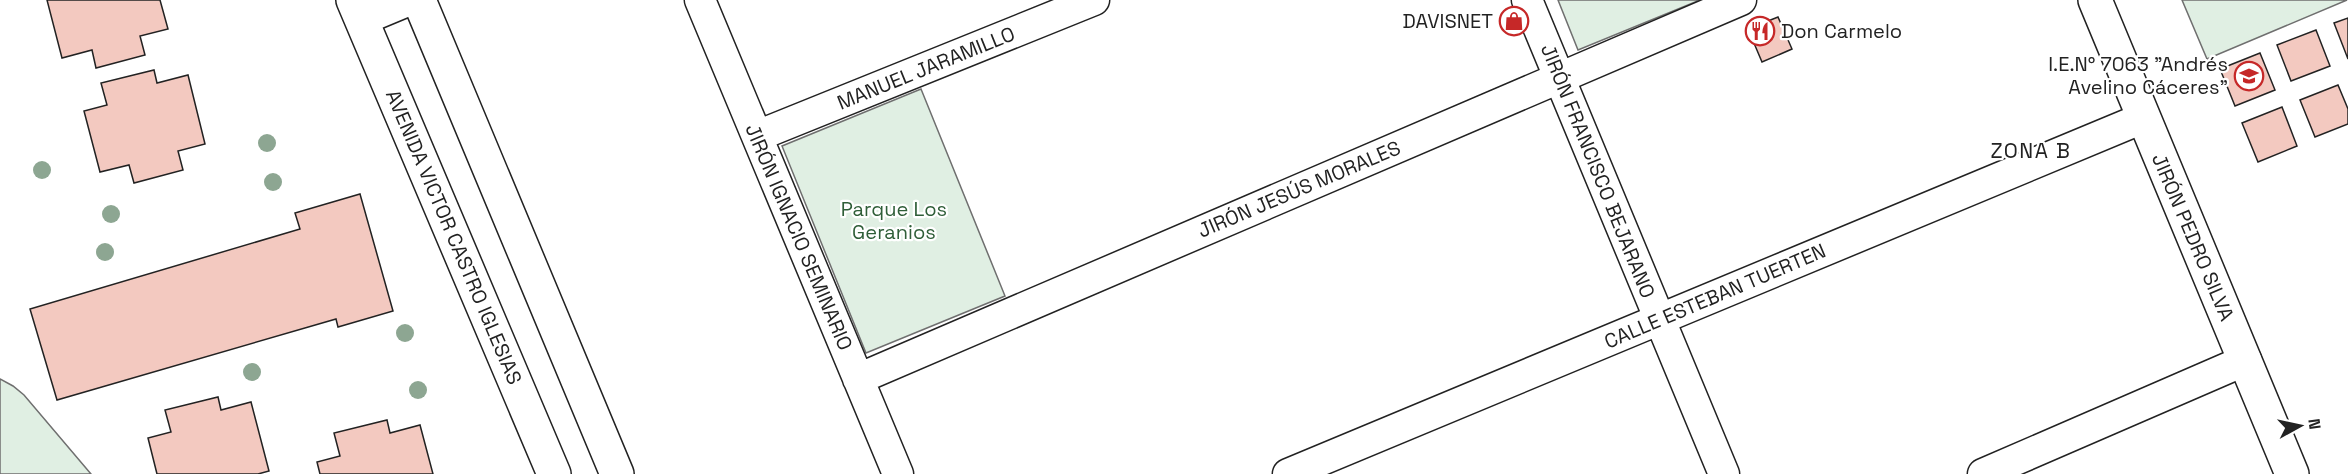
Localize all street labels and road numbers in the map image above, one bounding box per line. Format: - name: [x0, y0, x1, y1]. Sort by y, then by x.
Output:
- street label: MANUEL JARAMILLO: [833, 20, 1019, 116]
- street label: JIRÓN FRANCISCO BEJARANO: [1535, 40, 1661, 302]
- street label: AVENIDA VICTOR CASTRO IGLESIAS: [380, 86, 528, 388]
- street label: JIRÓN IGNACIO SEMINARIO: [739, 120, 859, 354]
- street label: JIRÓN JESÚS MORALES: [1194, 135, 1404, 243]
- street label: JIRÓN PEDRO SILVA: [2146, 149, 2240, 325]
- street label: CALLE ESTEBAN TUERTEN: [1600, 237, 1830, 355]

